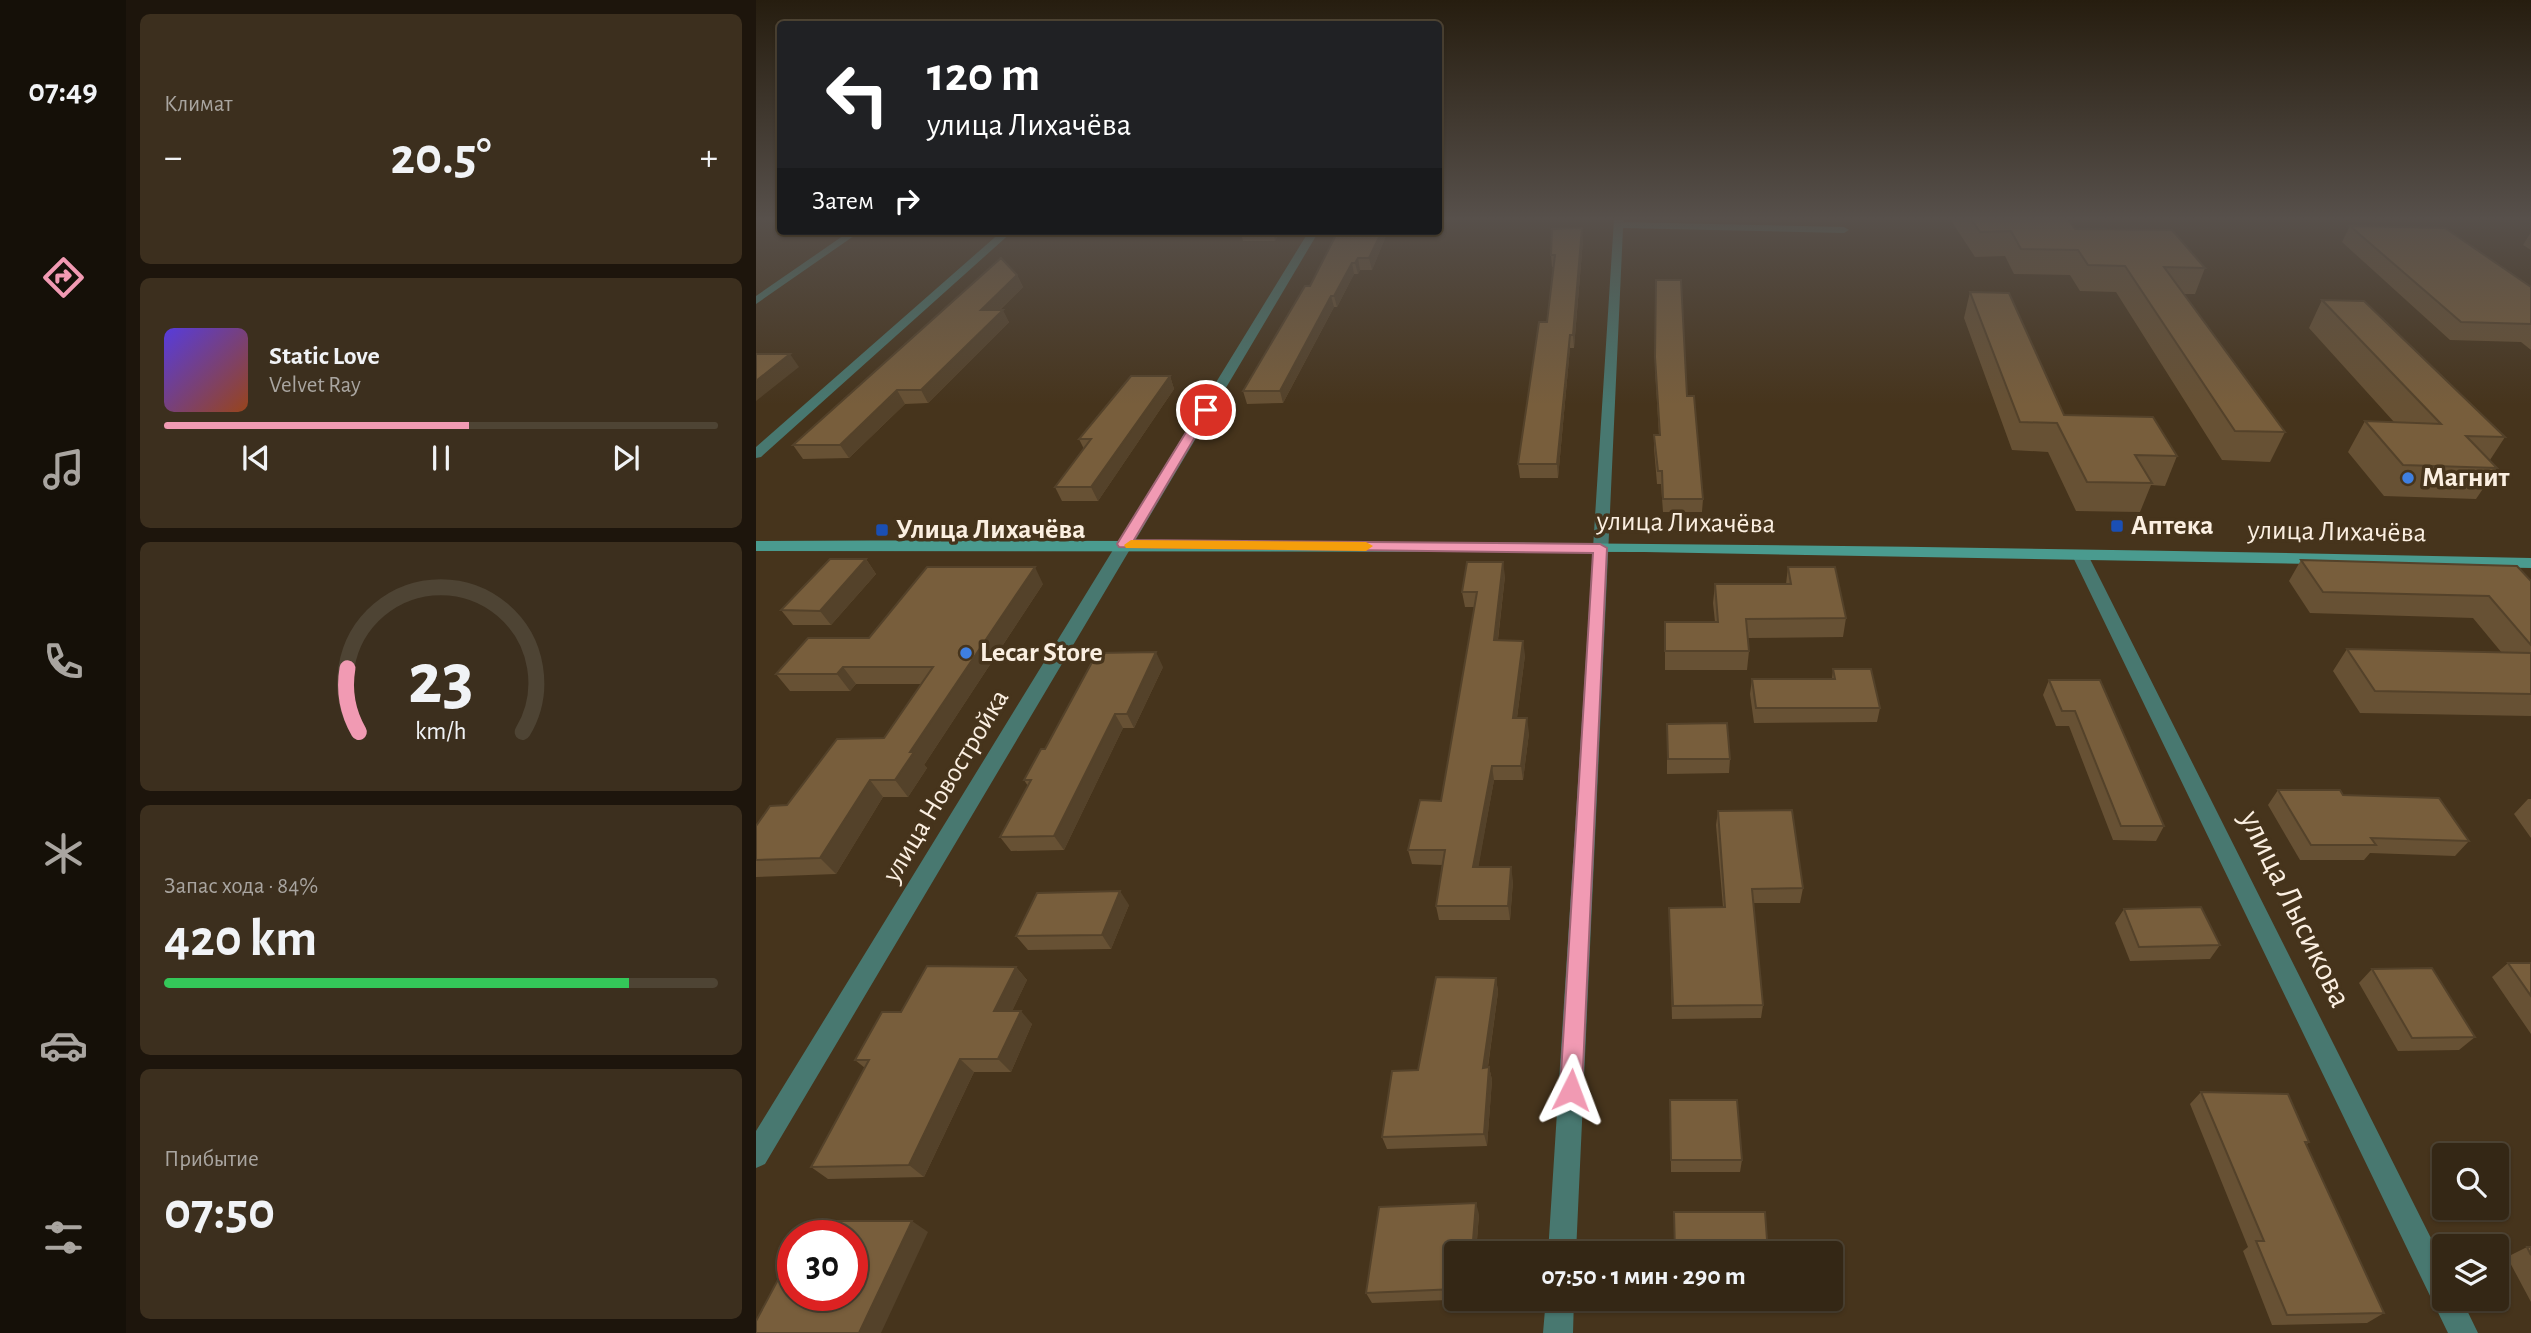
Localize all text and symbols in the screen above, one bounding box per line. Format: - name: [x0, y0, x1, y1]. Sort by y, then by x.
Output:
- icon: left: [812, 49, 903, 140]
- text: 120 m: [927, 51, 1040, 100]
- text: 07:49: [28, 75, 98, 107]
- text: Климат: [164, 93, 233, 116]
- text: улица Лихачёва: [927, 109, 1131, 141]
- text: 20.5°: [390, 131, 492, 183]
- text: −: [164, 139, 182, 177]
- text: +: [700, 139, 718, 177]
- icon: right: [888, 182, 926, 220]
- text: Затем: [812, 188, 874, 214]
- icon: directions: [39, 253, 88, 302]
- text: Static Love: [269, 343, 380, 369]
- text: Velvet Ray: [269, 374, 361, 397]
- pin: [1176, 380, 1236, 440]
- icon: arrive: [1187, 391, 1225, 429]
- icon: previous: [237, 439, 275, 477]
- icon: pause: [422, 439, 460, 477]
- icon: next: [607, 439, 645, 477]
- icon: music: [39, 445, 88, 494]
- place label: Магнит: [2422, 464, 2511, 492]
- marker: Магнит: [2400, 470, 2416, 486]
- street label: улица Лихачёва: [1595, 507, 1776, 539]
- place label: Аптека: [2131, 512, 2213, 540]
- place label: Улица Лихачёва: [896, 516, 1085, 544]
- street label: улица Лихачёва: [2246, 516, 2427, 548]
- marker: Аптека: [2109, 518, 2125, 534]
- marker: Улица Лихачёва: [874, 522, 890, 538]
- icon: phone: [39, 637, 88, 686]
- place label: Lecar Store: [980, 639, 1103, 667]
- text: 23: [408, 645, 474, 718]
- marker: Lecar Store: [958, 645, 974, 661]
- street label: улица Новостройка: [877, 685, 1014, 888]
- text: km/h: [415, 719, 467, 744]
- street label: улица Лысикова: [2233, 804, 2357, 1013]
- icon: climate: [39, 829, 88, 878]
- text: Запас хода · 84%: [164, 875, 318, 898]
- text: 420 km: [164, 913, 317, 965]
- icon: car: [39, 1021, 88, 1070]
- position arrow: [1534, 1053, 1608, 1127]
- map controls: [2432, 1143, 2509, 1311]
- button: search: [2432, 1143, 2509, 1220]
- text: Прибытие: [164, 1148, 259, 1171]
- text: 07:50: [164, 1186, 275, 1238]
- icon: filters: [39, 1213, 88, 1262]
- speed limit sign: 30: [777, 1220, 868, 1311]
- button: layers: [2432, 1234, 2509, 1311]
- text: 07:50 · 1 мин · 290 m: [1541, 1263, 1746, 1289]

